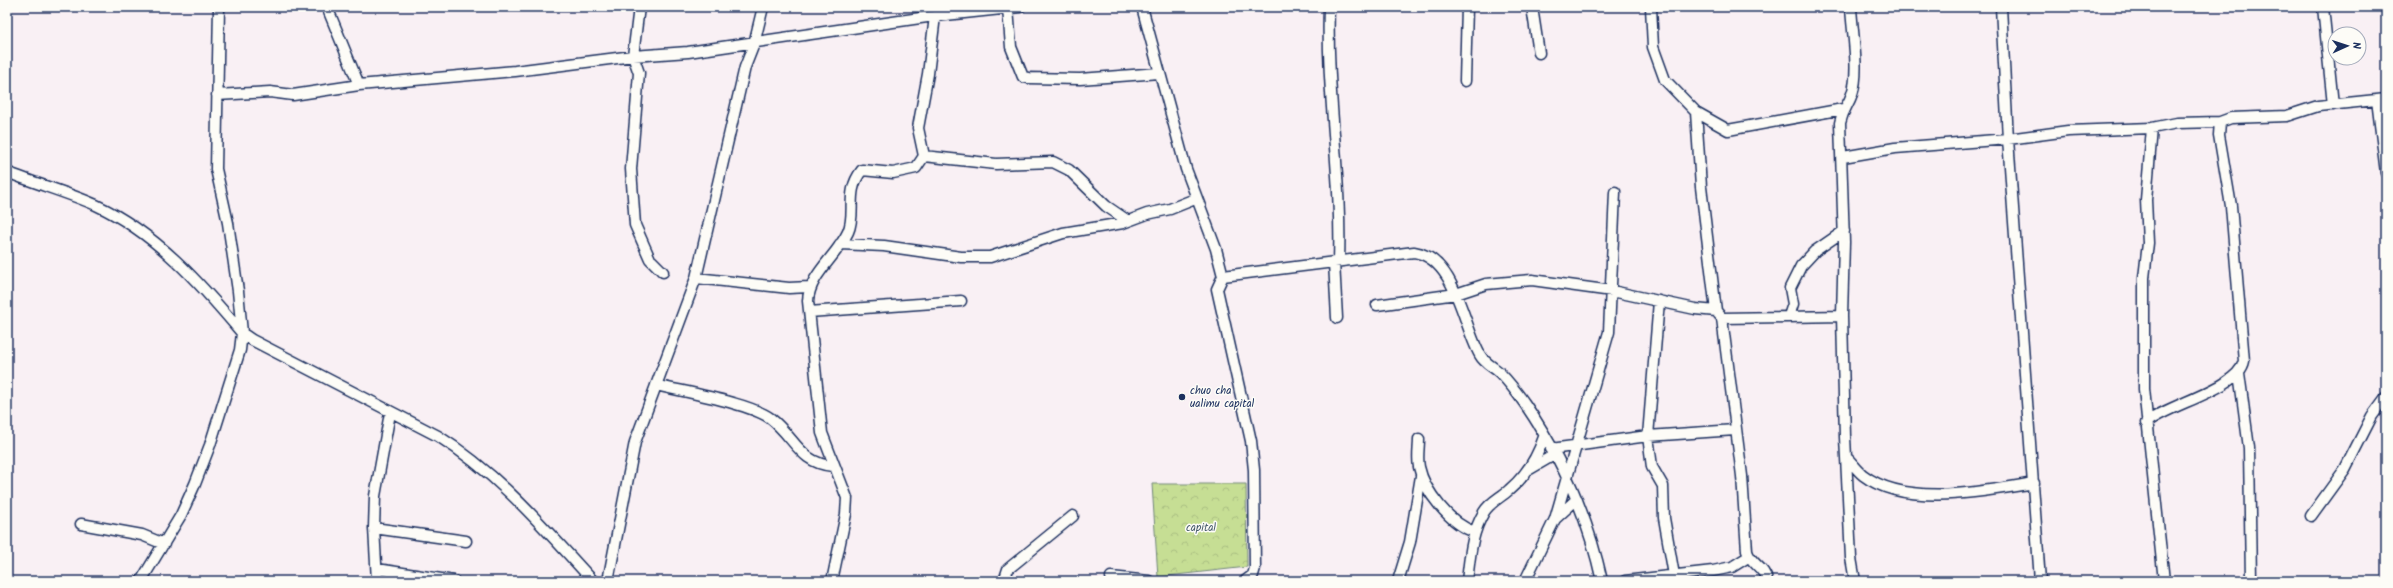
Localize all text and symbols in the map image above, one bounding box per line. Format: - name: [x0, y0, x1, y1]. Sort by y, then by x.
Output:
- north arrow: [2327, 26, 2367, 66]
- text: N: [2347, 42, 2365, 50]
- place label: chuo cha ualimu capital: [1190, 382, 1255, 413]
- marker: chuo cha ualimu capital: [1177, 392, 1187, 402]
- park label: capital: [1186, 519, 1216, 537]

